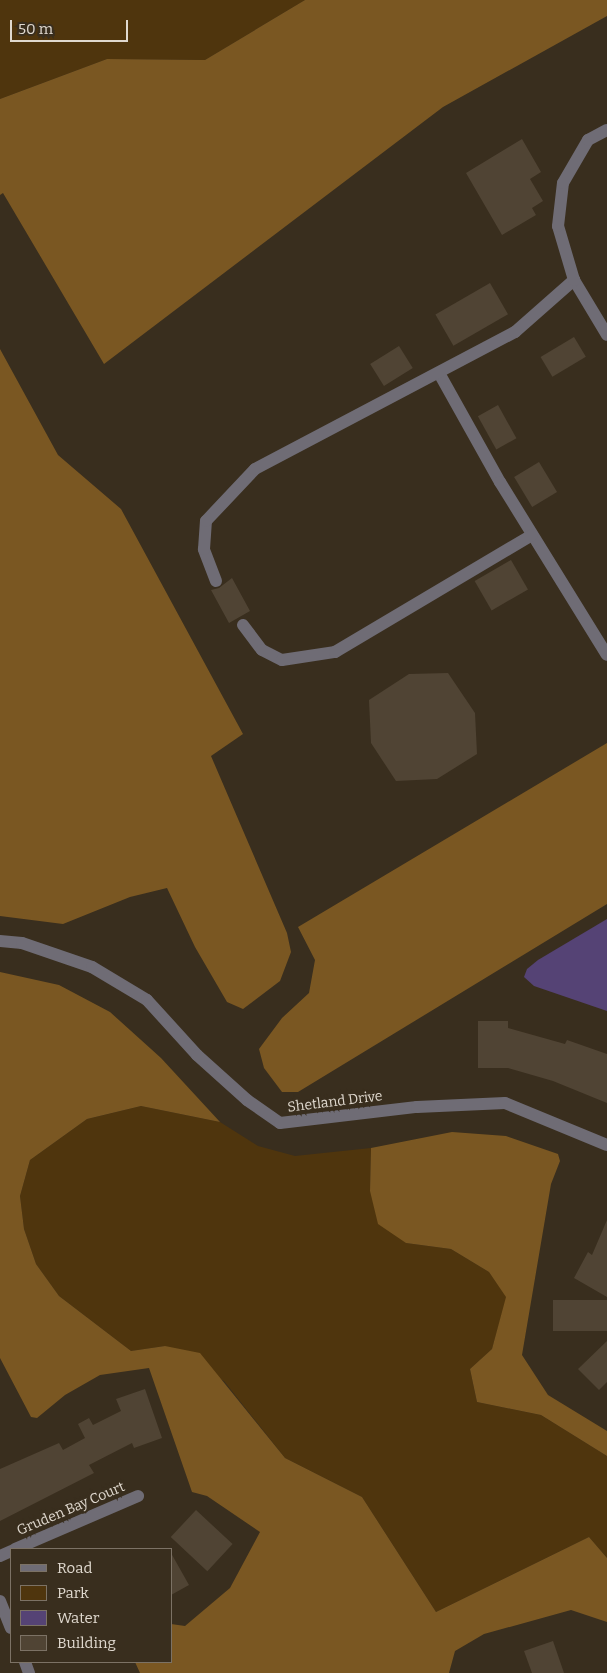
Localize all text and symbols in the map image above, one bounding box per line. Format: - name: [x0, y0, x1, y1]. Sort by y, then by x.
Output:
- scale bar: [12, 10, 130, 42]
- text: 50 m: [18, 20, 53, 38]
- street label: Shetland Drive: [286, 1088, 384, 1116]
- street label: Gruden Bay Court: [15, 1479, 127, 1539]
- legend: [10, 1548, 172, 1663]
- text: Road: [57, 1559, 92, 1577]
- text: Park: [57, 1584, 89, 1602]
- text: Water: [57, 1609, 99, 1627]
- text: Building: [57, 1634, 116, 1652]

